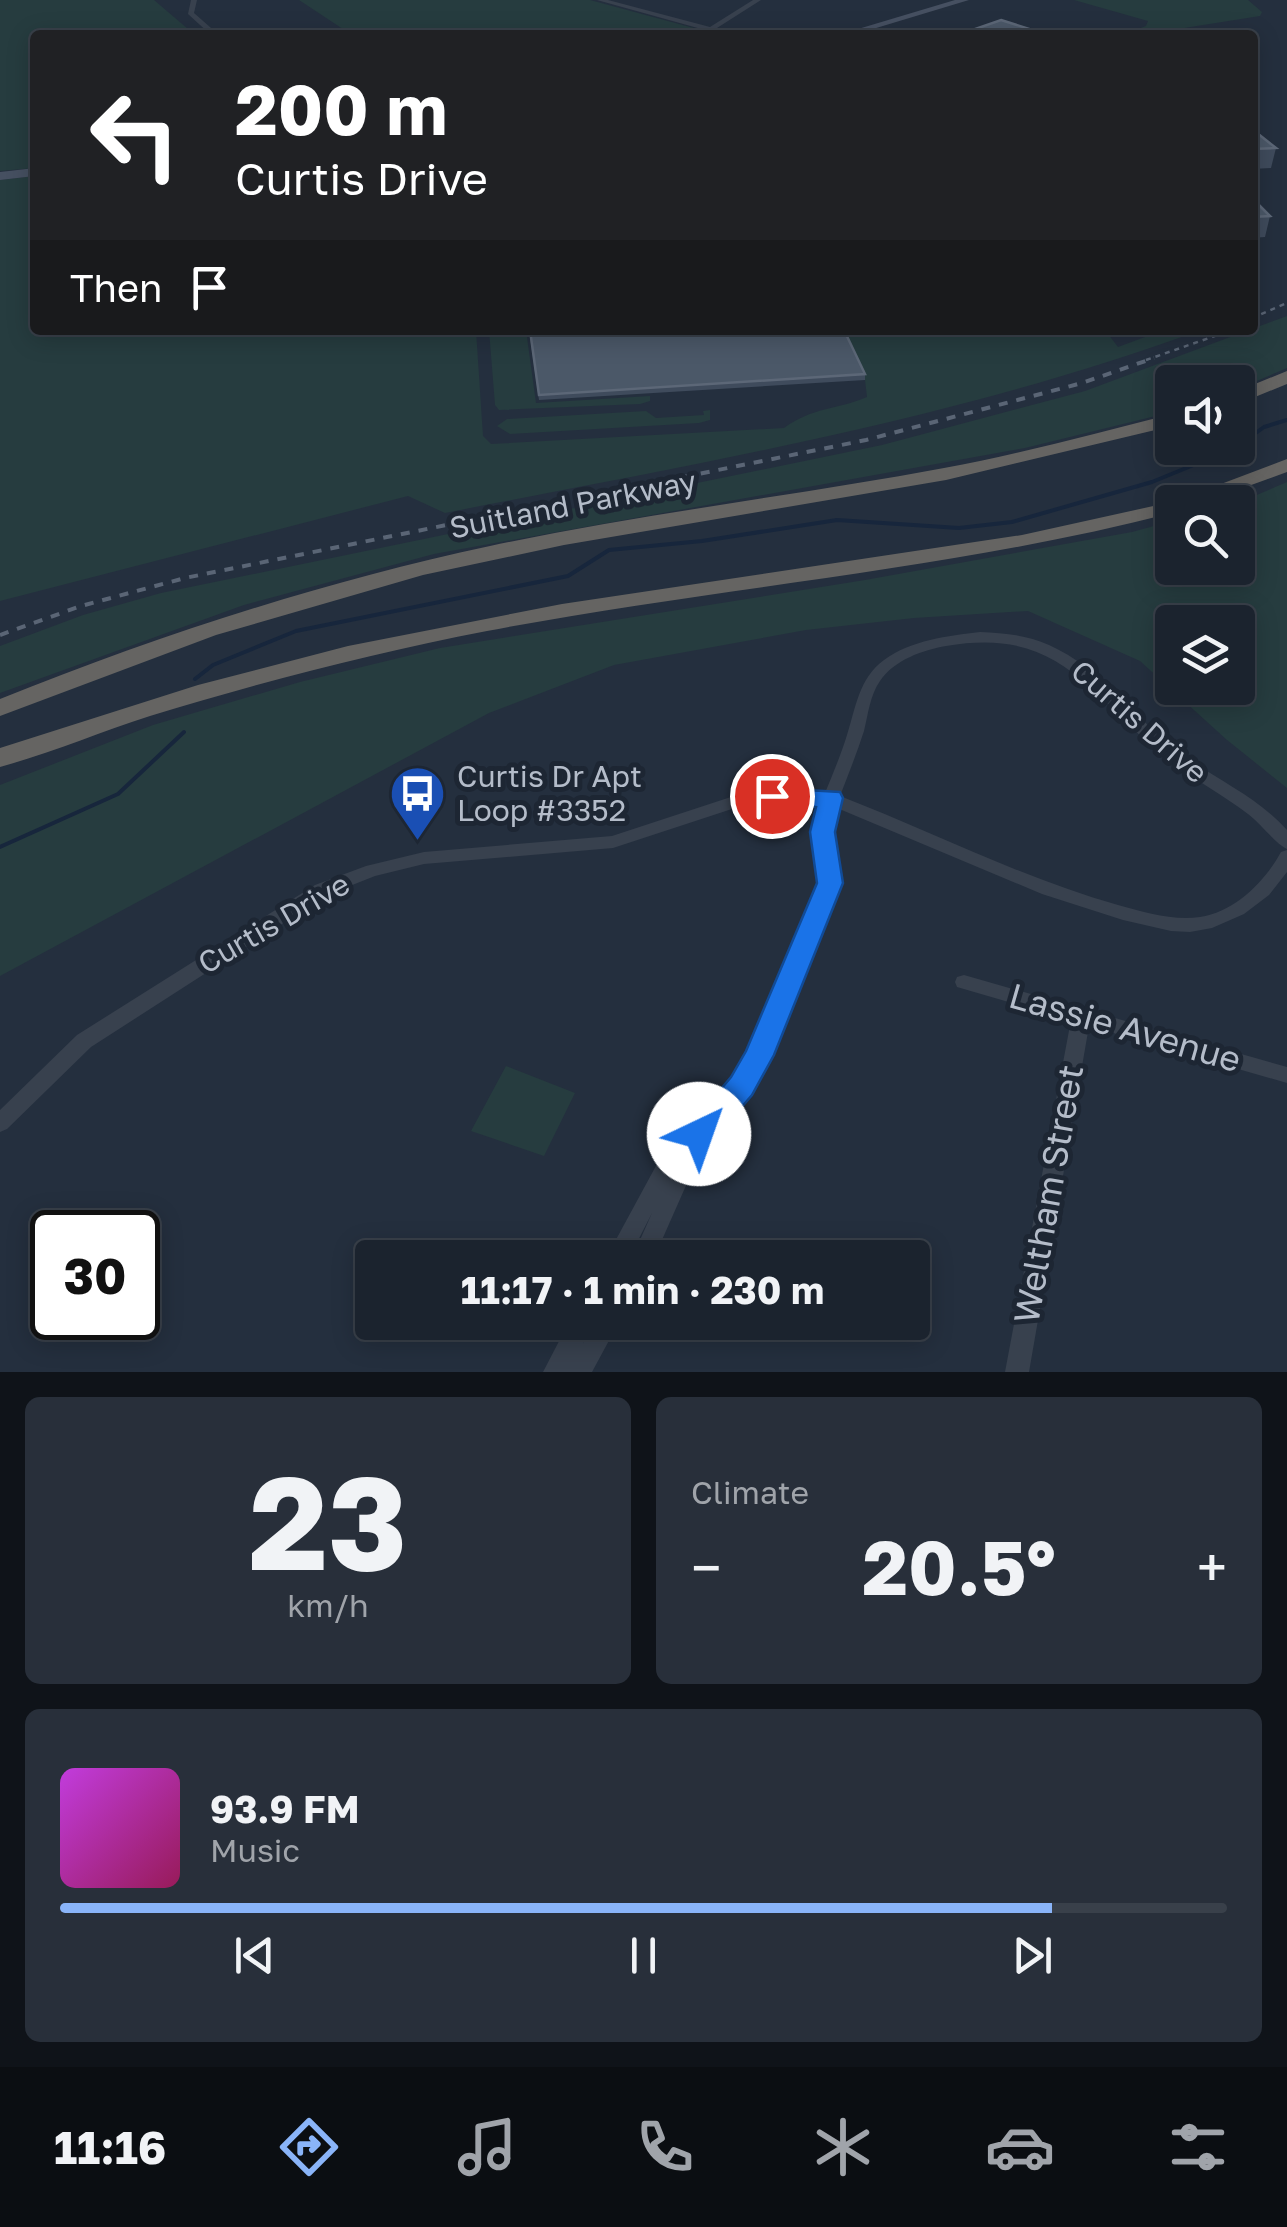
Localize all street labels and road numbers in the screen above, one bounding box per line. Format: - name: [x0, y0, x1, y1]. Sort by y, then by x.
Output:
- street label: Suitland Parkway: [446, 462, 699, 546]
- street label: Curtis Drive: [1064, 652, 1215, 790]
- street label: Curtis Drive: [191, 865, 356, 981]
- street label: Lassie Avenue: [1005, 974, 1246, 1080]
- street label: Weltham Street: [1005, 1061, 1091, 1326]

